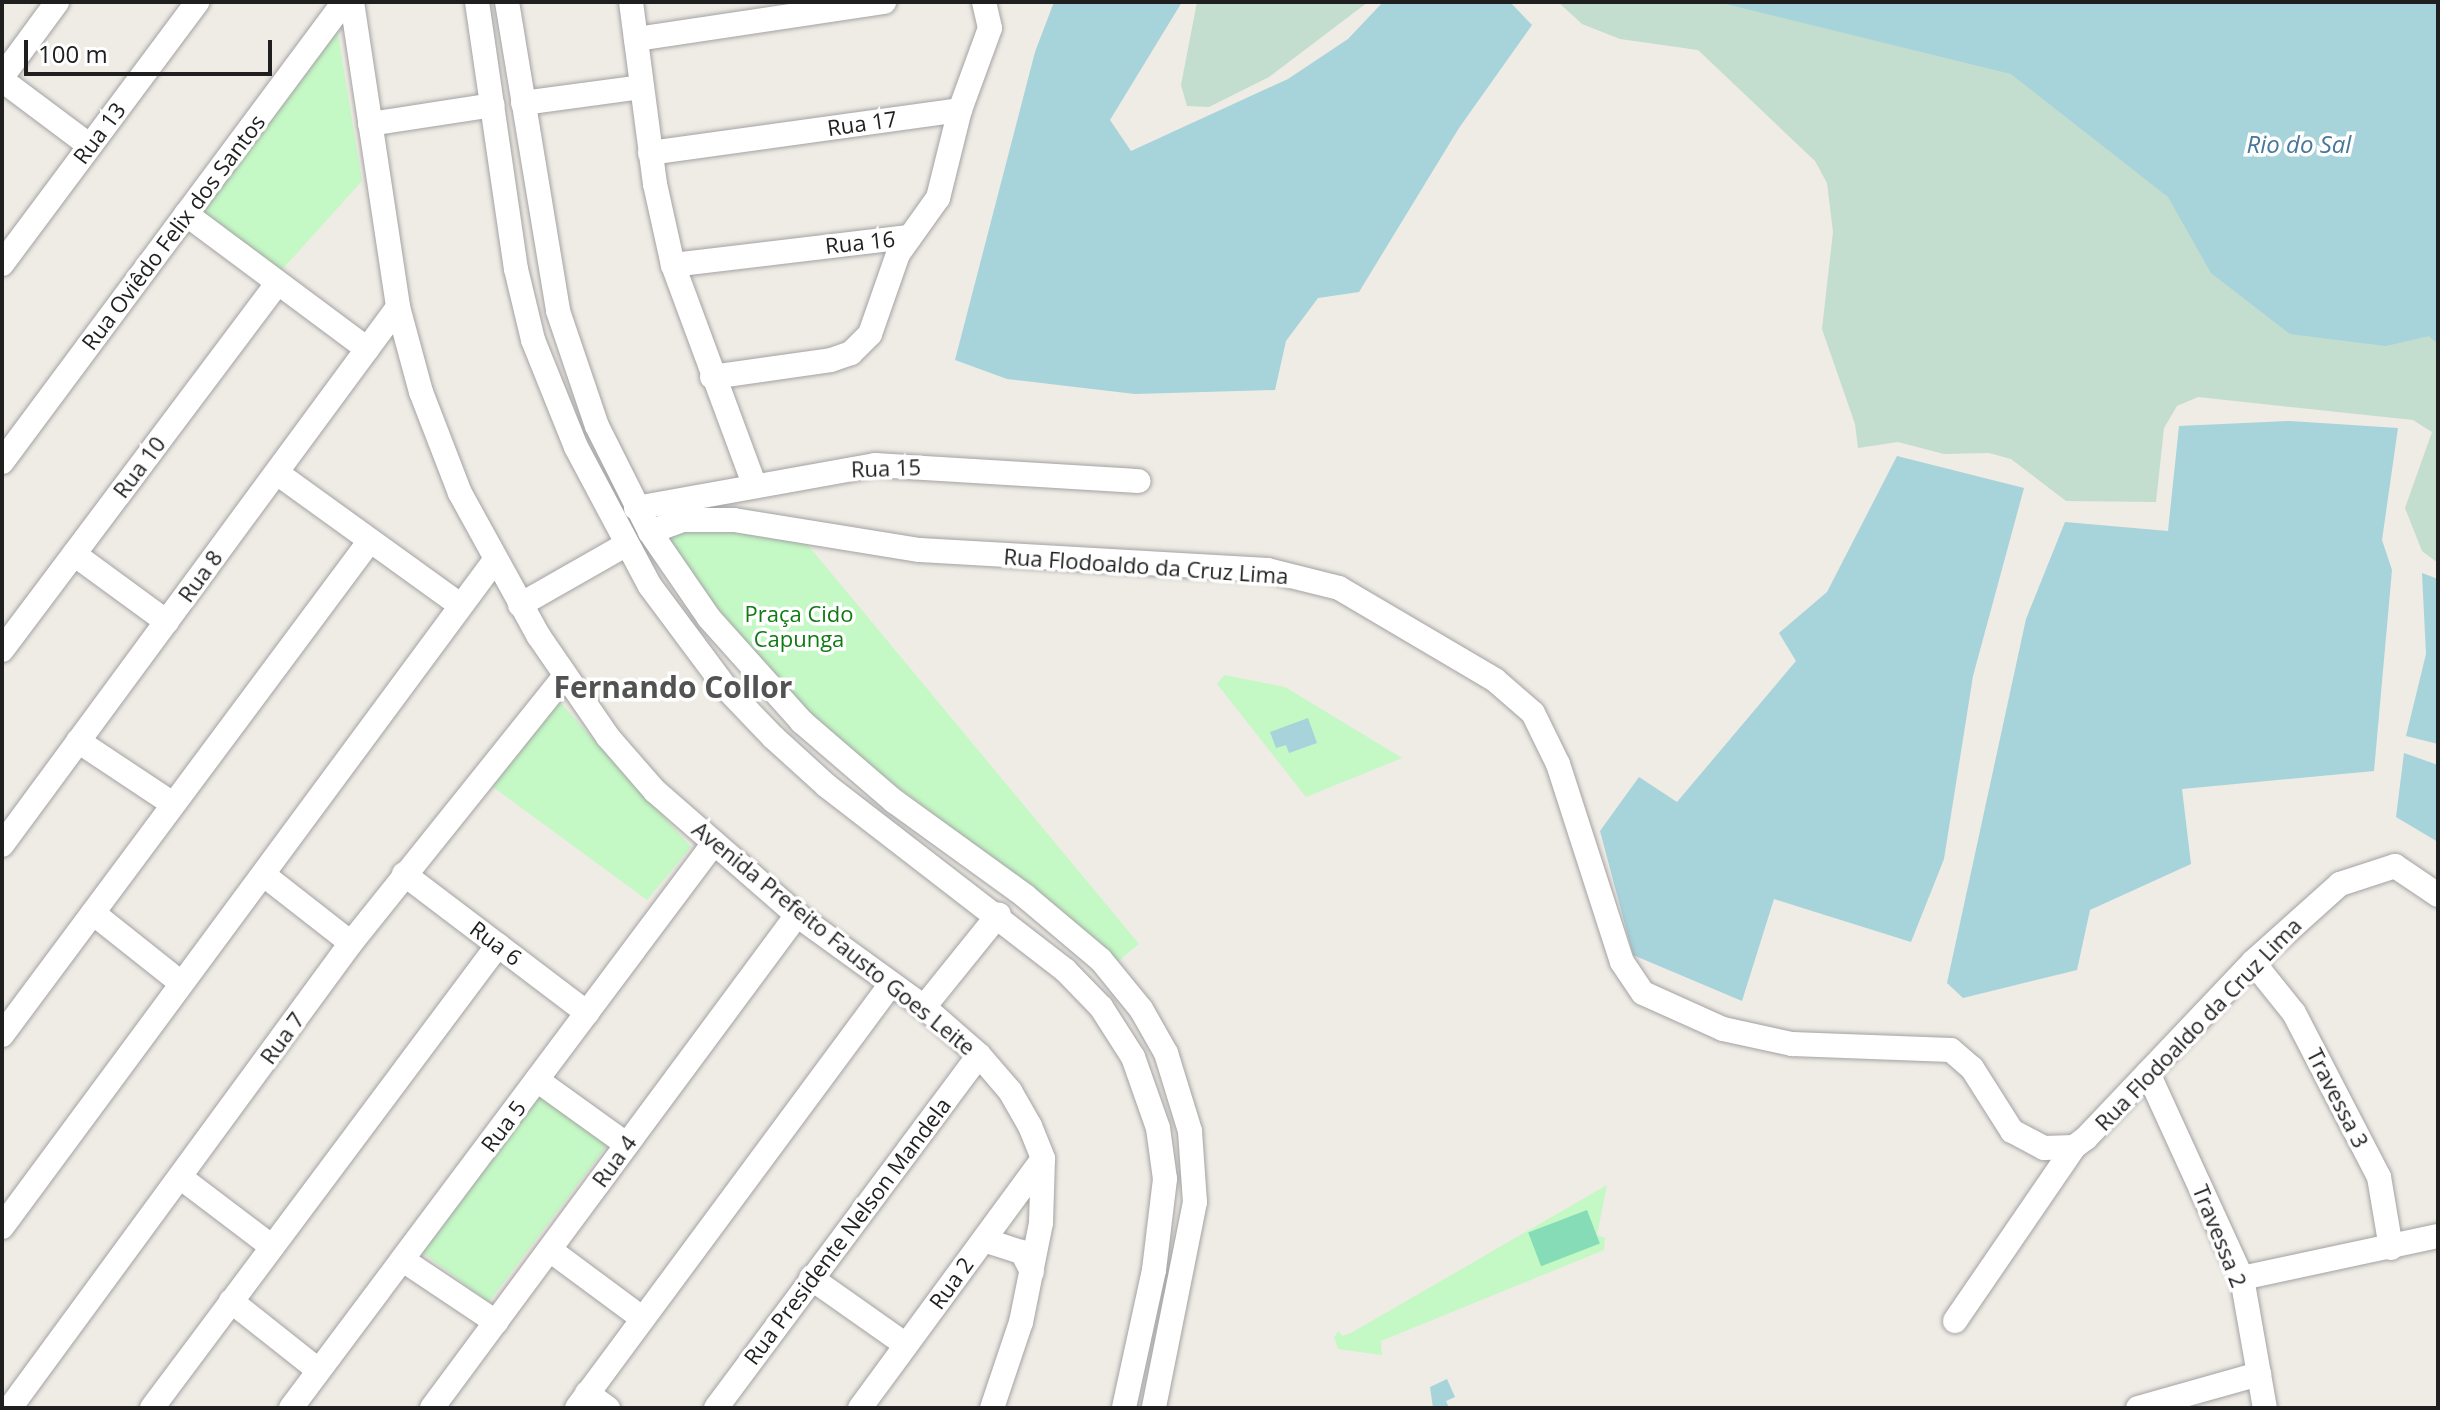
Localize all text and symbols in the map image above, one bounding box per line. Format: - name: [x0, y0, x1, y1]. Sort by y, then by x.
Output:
- scale bar: [28, 24, 276, 74]
- text: 100 m: [38, 37, 108, 70]
- street label: Rua 13: [67, 97, 131, 169]
- street label: Rua 17: [825, 105, 899, 141]
- street label: Rua Oviêdo Felix dos Santos: [76, 109, 270, 355]
- water label: Rio do Sal: [2247, 130, 2351, 158]
- street label: Rua 16: [824, 225, 896, 259]
- street label: Rua 10: [107, 431, 171, 503]
- street label: Rua 15: [850, 454, 922, 482]
- street label: Rua Flodoaldo da Cruz Lima: [1003, 543, 1289, 589]
- street label: Rua 8: [172, 545, 228, 607]
- park label: Praça Cido Capunga: [744, 600, 854, 652]
- district label: Fernando Collor: [554, 669, 792, 705]
- street label: Avenida Prefeito Fausto Goes Leite: [687, 816, 981, 1060]
- street label: Rua Flodoaldo da Cruz Lima: [2089, 912, 2307, 1136]
- street label: Rua 6: [465, 915, 527, 971]
- street label: Rua 7: [254, 1007, 310, 1069]
- street label: Travessa 3: [2302, 1044, 2374, 1152]
- street label: Rua Presidente Nelson Mandela: [738, 1092, 956, 1370]
- street label: Rua 5: [475, 1095, 531, 1157]
- street label: Rua 4: [586, 1130, 642, 1192]
- street label: Travessa 2: [2188, 1181, 2252, 1291]
- street label: Rua 2: [923, 1252, 979, 1314]

